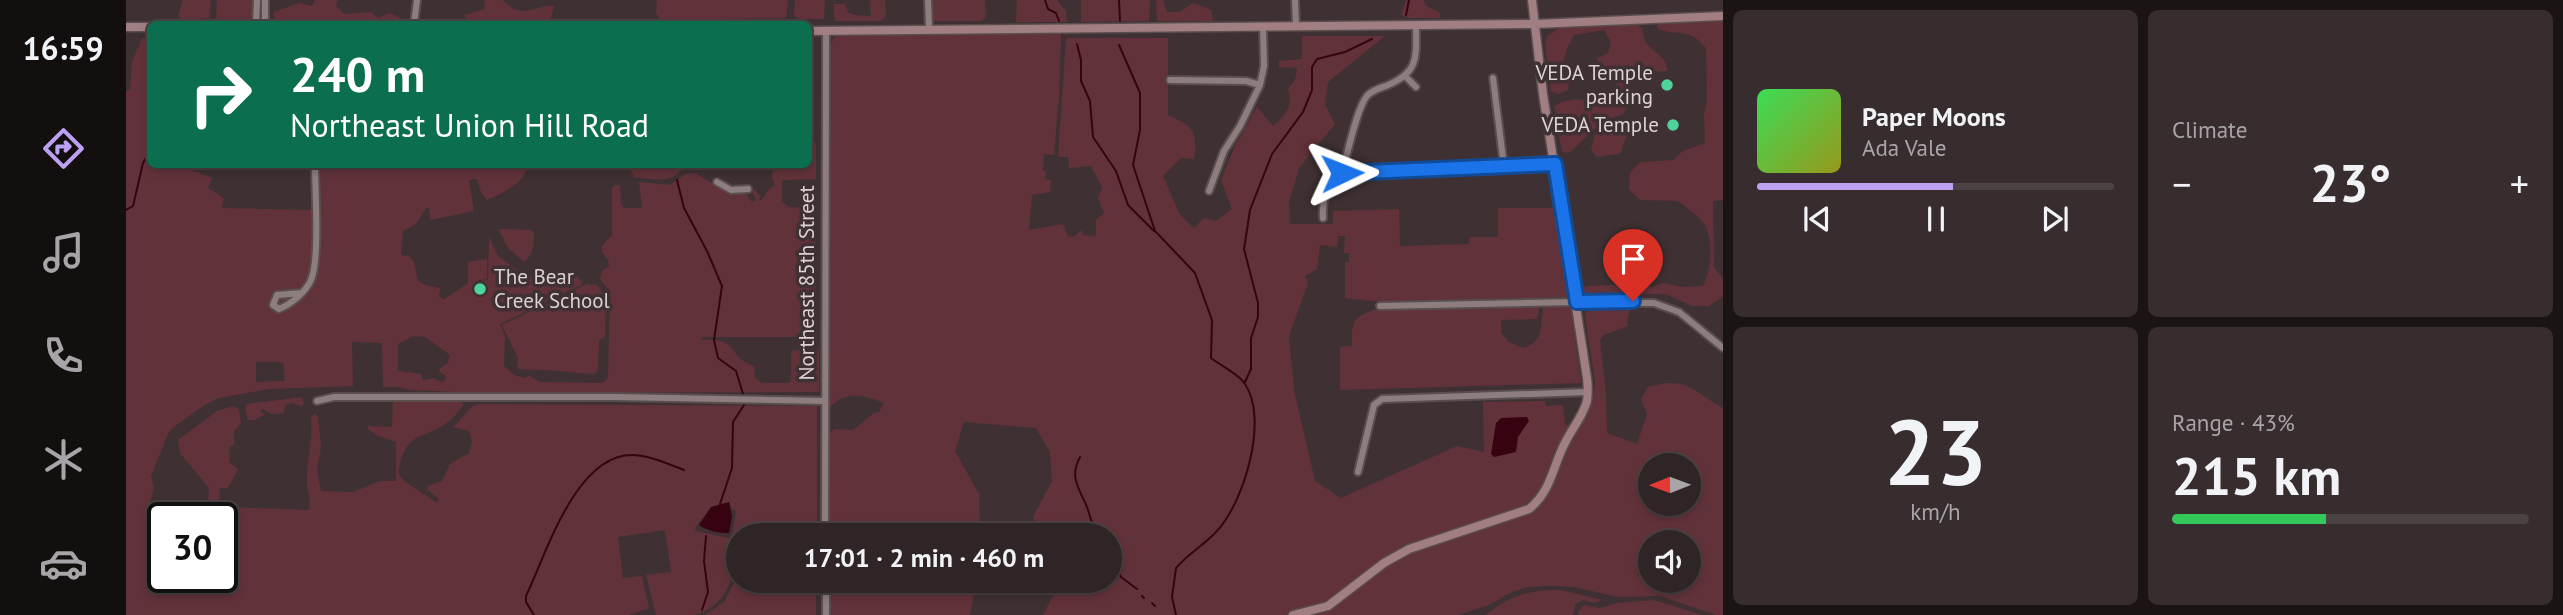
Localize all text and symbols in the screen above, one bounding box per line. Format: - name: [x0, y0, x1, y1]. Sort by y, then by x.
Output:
- text: 16:59: [22, 27, 104, 69]
- text: 240 m: [290, 42, 425, 106]
- icon: right: [175, 49, 266, 140]
- place label: VEDA Temple parking: [1534, 59, 1653, 110]
- marker: VEDA Temple parking: [1659, 77, 1675, 93]
- text: Paper Moons: [1862, 100, 2006, 133]
- text: Northeast Union Hill Road: [290, 104, 649, 146]
- place label: VEDA Temple: [1540, 111, 1659, 138]
- text: Climate: [2172, 115, 2247, 144]
- marker: VEDA Temple: [1665, 117, 1681, 133]
- icon: directions: [39, 124, 88, 173]
- text: Ada Vale: [1862, 133, 1946, 162]
- position arrow: [1305, 136, 1379, 210]
- text: 23°: [2310, 149, 2391, 216]
- text: −: [2172, 159, 2191, 208]
- text: +: [2510, 159, 2529, 208]
- street label: Northeast 85th Street: [793, 185, 820, 381]
- icon: previous: [1798, 200, 1836, 238]
- icon: pause: [1917, 200, 1955, 238]
- icon: next: [2036, 200, 2074, 238]
- icon: music: [39, 228, 88, 277]
- pin: [1603, 229, 1663, 301]
- icon: arrive: [1614, 240, 1652, 278]
- place label: The Bear Creek School: [494, 263, 610, 314]
- marker: The Bear Creek School: [472, 281, 488, 297]
- icon: phone: [39, 331, 88, 380]
- text: 23: [1884, 392, 1987, 510]
- text: Range · 43%: [2172, 408, 2295, 437]
- icon: climate: [39, 435, 88, 484]
- text: 215 km: [2172, 442, 2341, 509]
- north arrow: [1638, 453, 1701, 516]
- map controls: [1638, 453, 1701, 593]
- text: km/h: [1910, 497, 1961, 526]
- speed limit sign: 30: [147, 502, 238, 593]
- button: sound: [1638, 530, 1701, 593]
- icon: car: [39, 539, 88, 588]
- text: 17:01 · 2 min · 460 m: [804, 541, 1044, 574]

